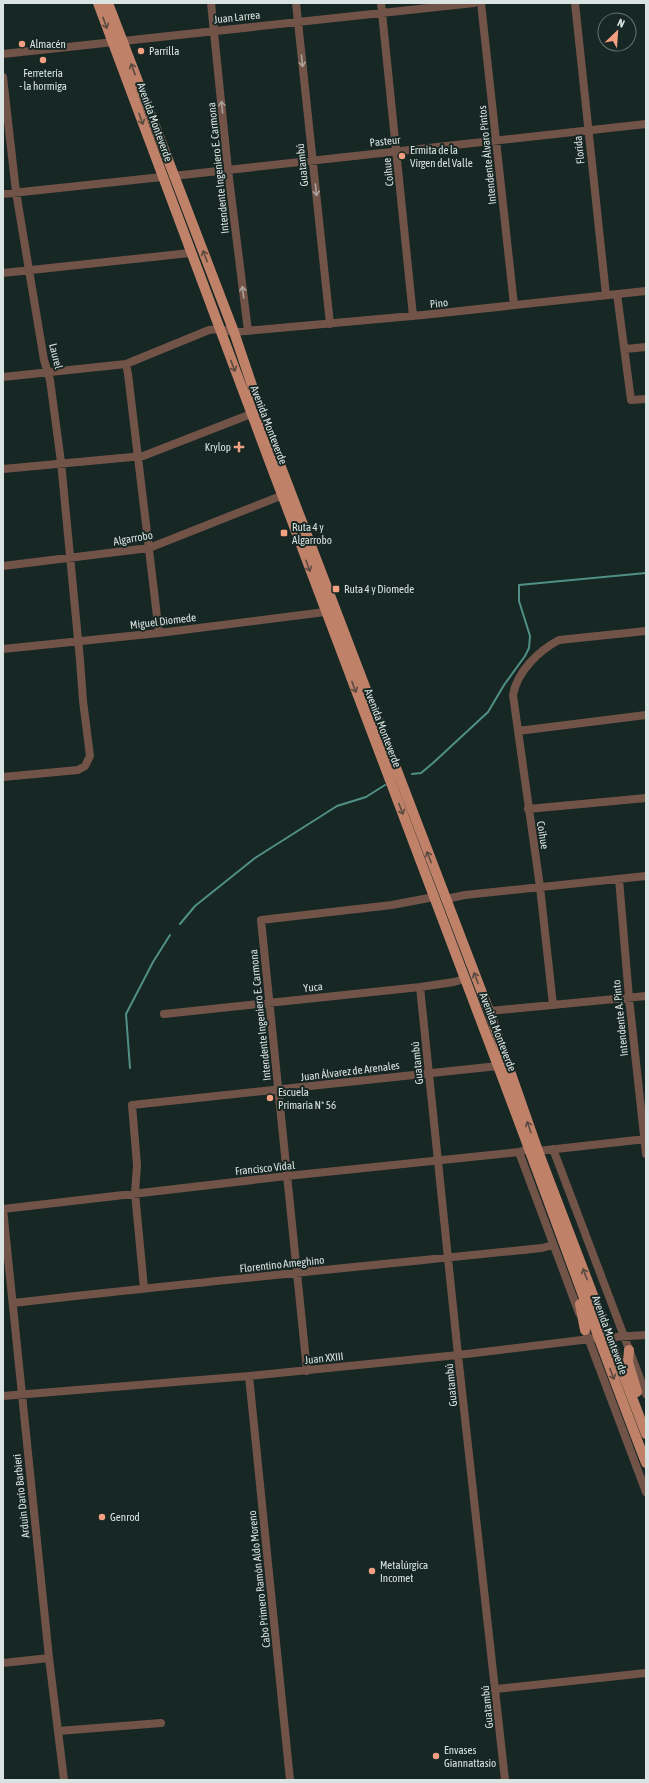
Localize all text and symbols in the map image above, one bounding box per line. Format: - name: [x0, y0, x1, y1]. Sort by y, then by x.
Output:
- street label: Juan Larrea: [213, 9, 261, 25]
- north arrow: [597, 12, 637, 52]
- text: N: [616, 16, 627, 30]
- one-way arrow: [102, 17, 110, 29]
- place label: Almacén: [30, 38, 66, 50]
- marker: Almacén: [17, 39, 27, 49]
- place label: Parrilla: [149, 45, 179, 57]
- marker: Parrilla: [136, 46, 146, 56]
- one-way arrow: [298, 54, 306, 67]
- marker: Ferretería - la hormiga: [38, 55, 48, 65]
- one-way arrow: [129, 63, 136, 76]
- place label: Ferretería - la hormiga: [19, 67, 67, 92]
- street label: Avenida Monteverde: [135, 81, 175, 163]
- one-way arrow: [218, 101, 226, 114]
- street label: Intendente Ingeniero E. Carmona: [205, 102, 231, 234]
- street label: Intendente Álvaro Pintos: [476, 105, 498, 205]
- one-way arrow: [137, 113, 145, 125]
- street label: Pasteur: [369, 133, 402, 149]
- street label: Florida: [572, 135, 586, 165]
- street label: Guatambú: [294, 143, 310, 187]
- place label: Ermita de la Virgen del Valle: [410, 144, 473, 169]
- marker: Ermita de la Virgen del Valle: [397, 151, 407, 161]
- street label: Coihue: [381, 157, 395, 187]
- one-way arrow: [312, 183, 320, 196]
- one-way arrow: [200, 251, 208, 263]
- one-way arrow: [239, 286, 247, 299]
- street label: Pino: [429, 296, 449, 310]
- street label: Laurel: [47, 342, 65, 370]
- one-way arrow: [229, 359, 237, 371]
- street label: Avenida Monteverde: [248, 384, 290, 466]
- place label: Krylop: [205, 441, 231, 453]
- marker: Krylop: [234, 442, 244, 452]
- place label: Ruta 4 y Algarrobo: [292, 521, 332, 546]
- marker: Ruta 4 y Algarrobo: [279, 528, 289, 538]
- street label: Algarrobo: [112, 529, 154, 547]
- one-way arrow: [305, 559, 313, 571]
- place label: Ruta 4 y Diomede: [344, 583, 414, 595]
- marker: Ruta 4 y Diomede: [331, 584, 341, 594]
- street label: Miguel Diomede: [129, 611, 197, 631]
- one-way arrow: [351, 681, 359, 693]
- street label: Avenida Monteverde: [362, 687, 404, 769]
- one-way arrow: [398, 802, 405, 815]
- street label: Coihue: [535, 820, 551, 850]
- one-way arrow: [425, 851, 433, 863]
- street label: Intendente Ingeniero E. Carmona: [247, 949, 273, 1081]
- one-way arrow: [472, 972, 480, 984]
- street label: Intendente A. Pinto: [610, 979, 630, 1057]
- street label: Yuca: [303, 980, 323, 994]
- street label: Avenida Monteverde: [477, 991, 519, 1073]
- street label: Guatambú: [409, 1041, 425, 1085]
- street label: Juan Álvarez de Arenales: [300, 1059, 400, 1083]
- place label: Escuela Primaria N* 56: [278, 1086, 336, 1111]
- marker: Escuela Primaria N* 56: [265, 1093, 275, 1103]
- one-way arrow: [525, 1121, 533, 1133]
- street label: Francisco Vidal: [234, 1159, 296, 1177]
- street label: Florentino Ameghino: [239, 1254, 325, 1274]
- one-way arrow: [580, 1269, 588, 1281]
- street label: Avenida Monteverde: [590, 1294, 630, 1376]
- street label: Juan XXIII: [304, 1350, 344, 1366]
- street label: Guatambú: [443, 1363, 459, 1407]
- one-way arrow: [608, 1368, 616, 1380]
- street label: Arduin Darío Barbieri: [11, 1453, 31, 1539]
- street label: Cabo Primero Ramón Aldo Moreno: [246, 1510, 272, 1648]
- place label: Genrod: [110, 1511, 140, 1523]
- marker: Genrod: [97, 1512, 107, 1522]
- place label: Metalúrgica Incomet: [380, 1559, 428, 1584]
- marker: Metalúrgica Incomet: [367, 1566, 377, 1576]
- street label: Guatambú: [479, 1685, 495, 1729]
- place label: Envases Giannattasio: [444, 1744, 496, 1769]
- marker: Envases Giannattasio: [431, 1751, 441, 1761]

